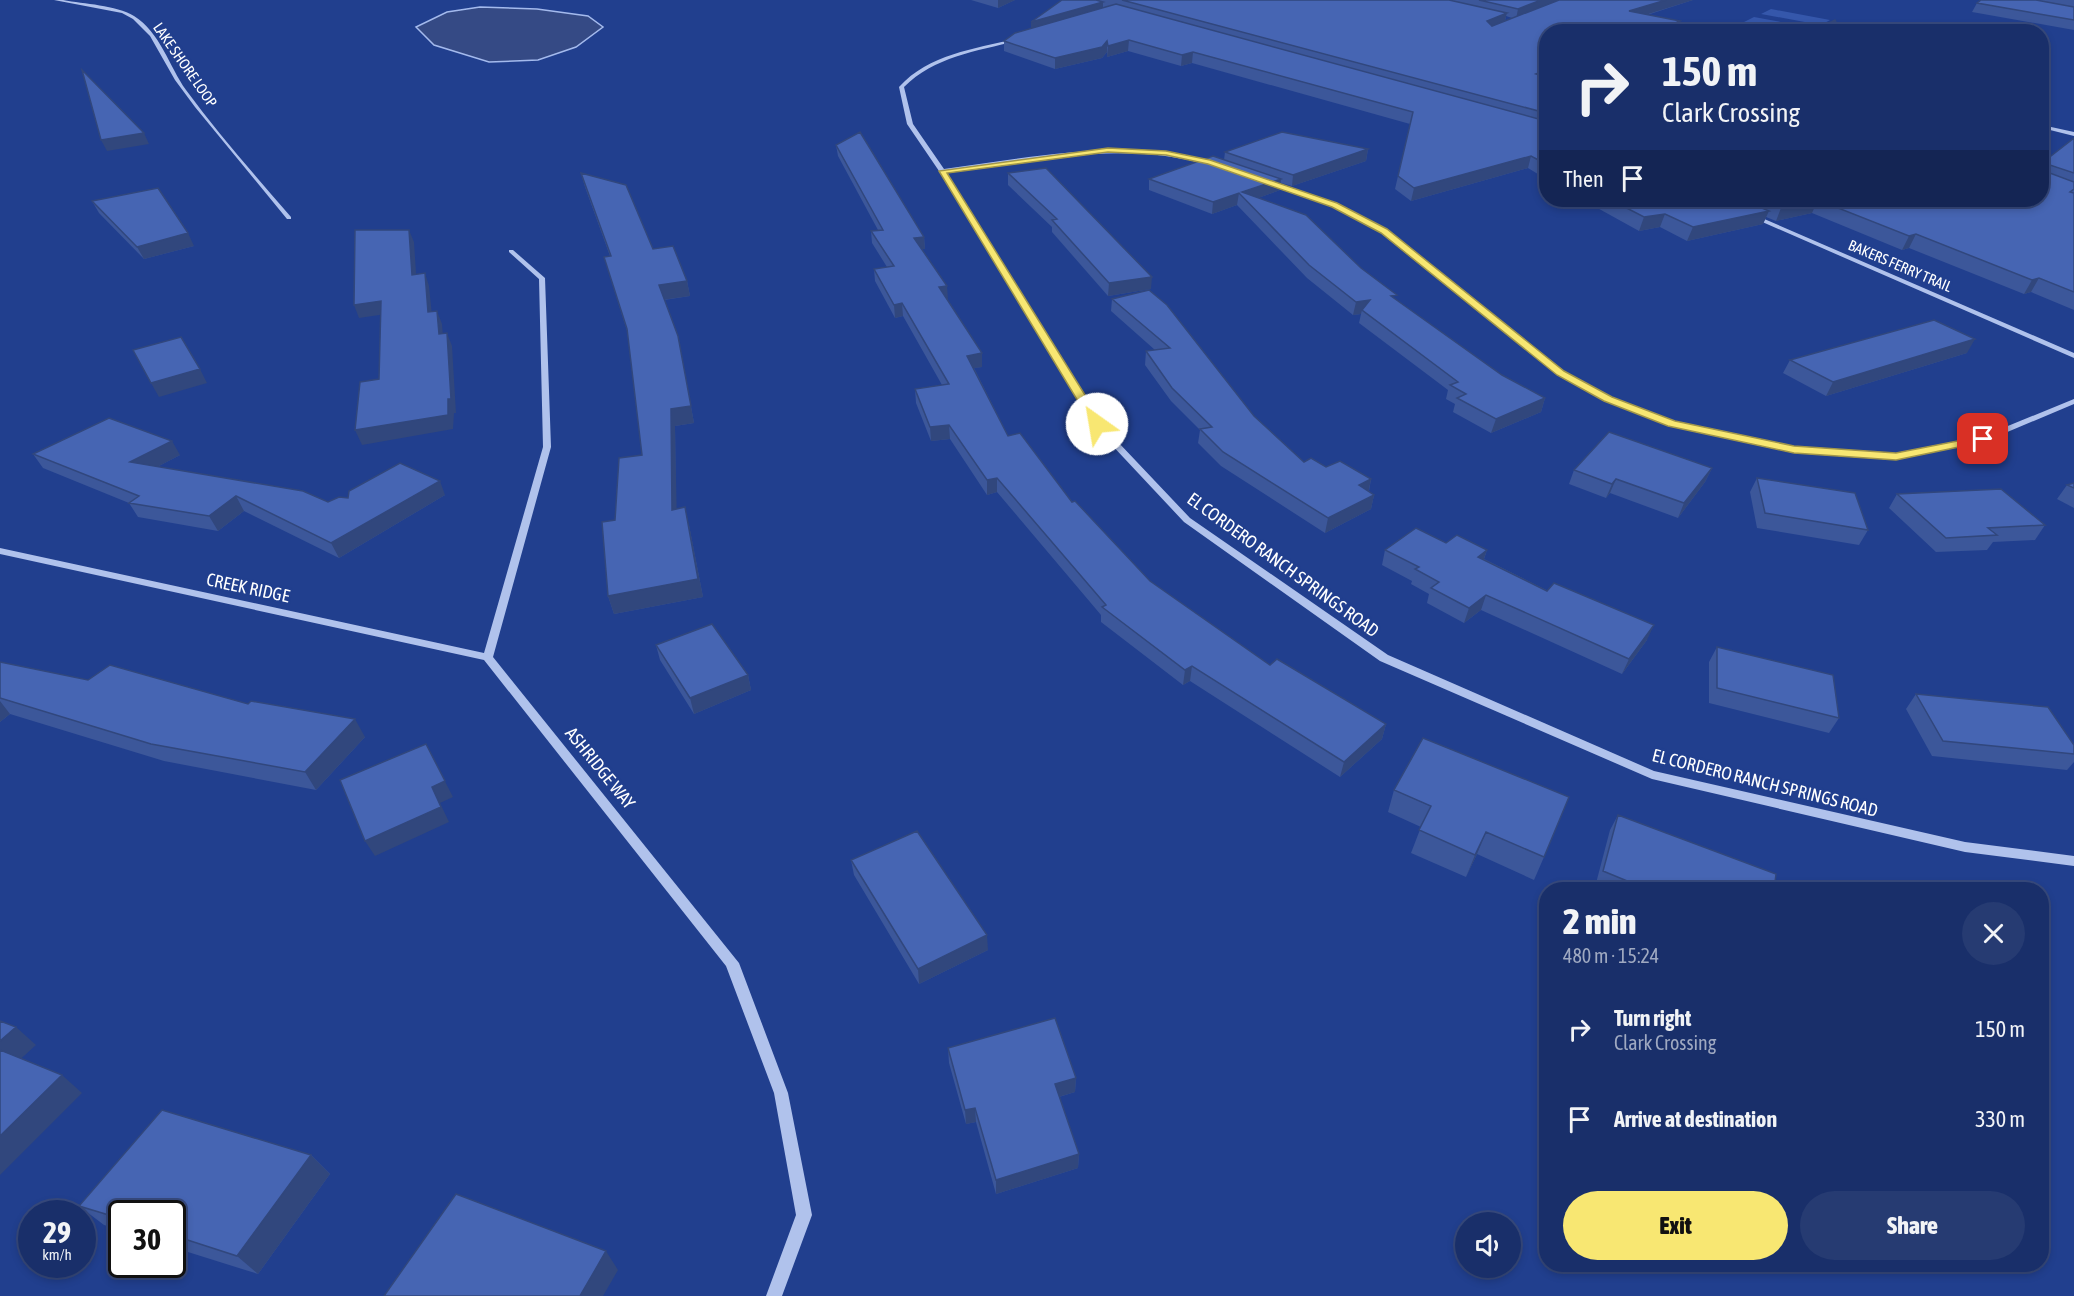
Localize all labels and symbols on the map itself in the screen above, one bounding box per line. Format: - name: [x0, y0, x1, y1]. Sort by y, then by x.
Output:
- street label: LAKE SHORE LOOP: [150, 19, 221, 110]
- street label: BAKERS FERRY TRAIL: [1846, 236, 1955, 295]
- position arrow: [1065, 392, 1129, 456]
- pin: [1957, 413, 2008, 464]
- street label: EL CORDERO RANCH SPRINGS ROAD: [1183, 488, 1383, 641]
- street label: CREEK RIDGE: [205, 568, 292, 607]
- street label: ASHRIDGE WAY: [561, 723, 640, 813]
- street label: EL CORDERO RANCH SPRINGS ROAD: [1650, 744, 1880, 821]
- speed limit sign: 30: [108, 1200, 186, 1278]

